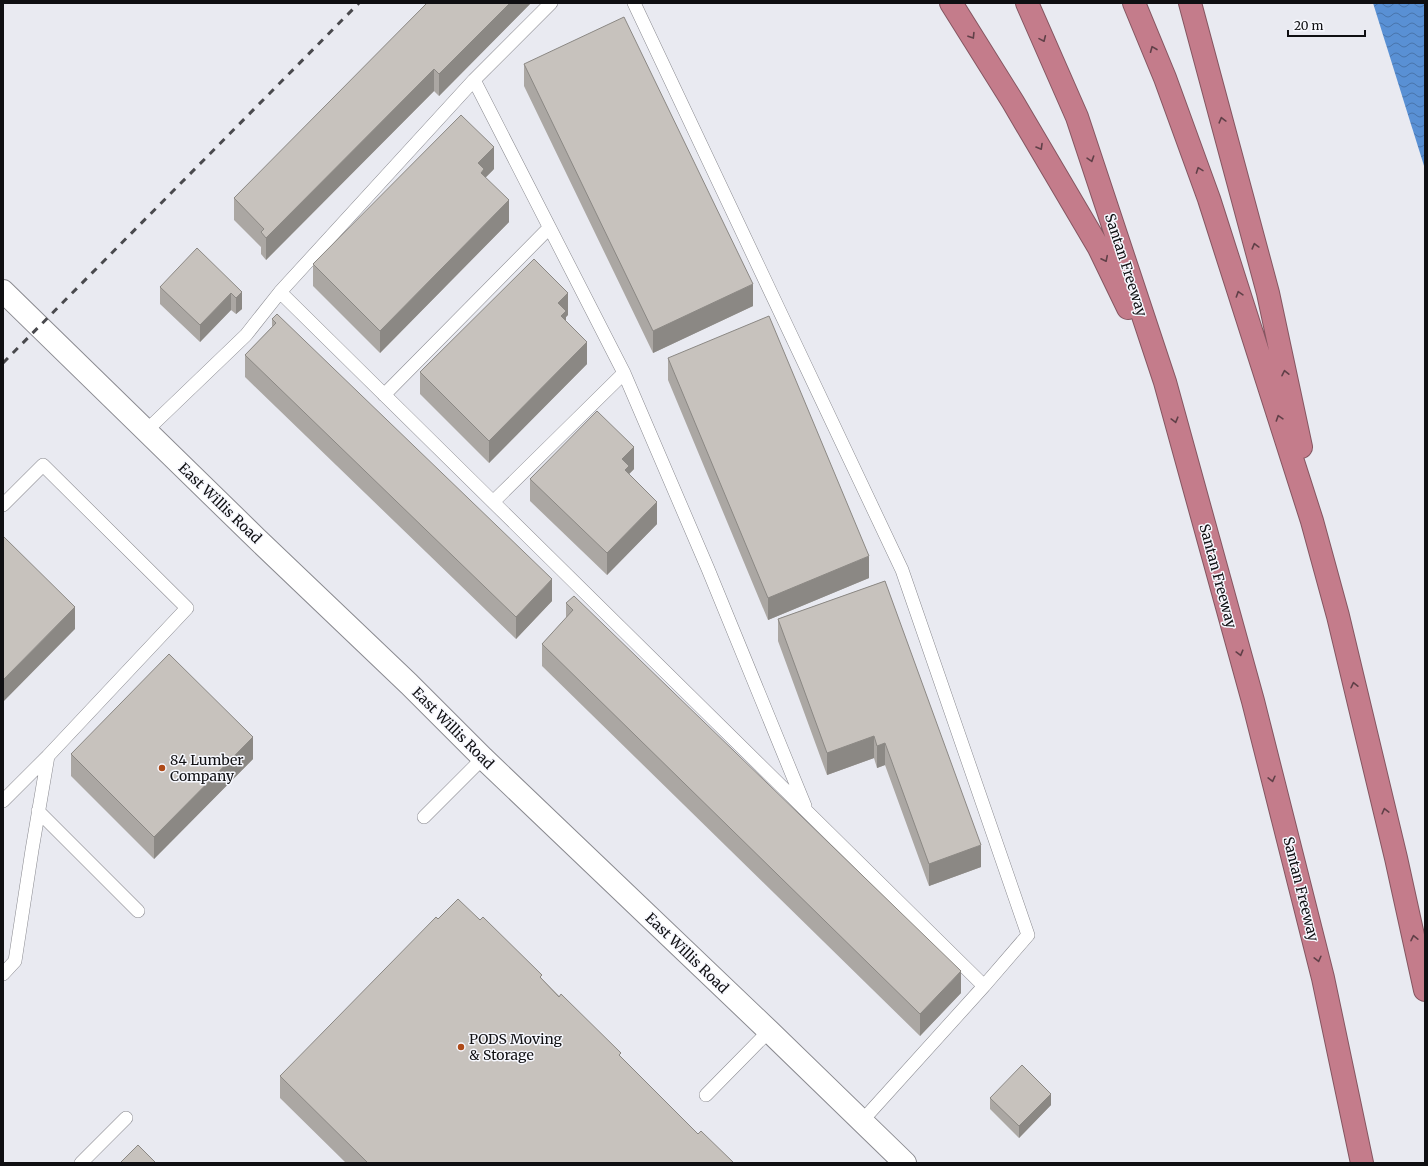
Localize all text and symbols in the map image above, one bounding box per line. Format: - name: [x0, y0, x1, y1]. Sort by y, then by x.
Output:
- scale bar: [1288, 12, 1365, 38]
- text: 20 m: [1294, 18, 1323, 33]
- one-way arrow: [967, 32, 974, 39]
- one-way arrow: [1038, 34, 1046, 42]
- one-way arrow: [1150, 45, 1158, 53]
- one-way arrow: [1218, 117, 1227, 124]
- one-way arrow: [1035, 143, 1042, 150]
- one-way arrow: [1086, 156, 1095, 163]
- one-way arrow: [1195, 167, 1203, 174]
- street label: Santan Freeway: [1101, 211, 1151, 320]
- one-way arrow: [1251, 243, 1260, 250]
- one-way arrow: [1100, 255, 1108, 263]
- one-way arrow: [1235, 290, 1244, 297]
- one-way arrow: [1282, 369, 1290, 376]
- one-way arrow: [1275, 414, 1283, 421]
- one-way arrow: [1171, 417, 1179, 423]
- street label: East Willis Road: [175, 459, 266, 547]
- street label: Santan Freeway: [1195, 522, 1241, 631]
- one-way arrow: [1235, 650, 1243, 657]
- one-way arrow: [1351, 682, 1359, 688]
- street label: East Willis Road: [408, 683, 498, 773]
- place label: 84 Lumber Company: [170, 751, 244, 785]
- marker: 84 Lumber Company: [157, 763, 167, 773]
- one-way arrow: [1268, 776, 1276, 782]
- one-way arrow: [1381, 808, 1389, 815]
- street label: Santan Freeway: [1279, 835, 1323, 944]
- street label: East Willis Road: [642, 909, 733, 997]
- one-way arrow: [1410, 935, 1418, 941]
- one-way arrow: [1314, 956, 1322, 962]
- place label: PODS Moving & Storage: [469, 1030, 563, 1064]
- marker: PODS Moving & Storage: [456, 1042, 466, 1052]

